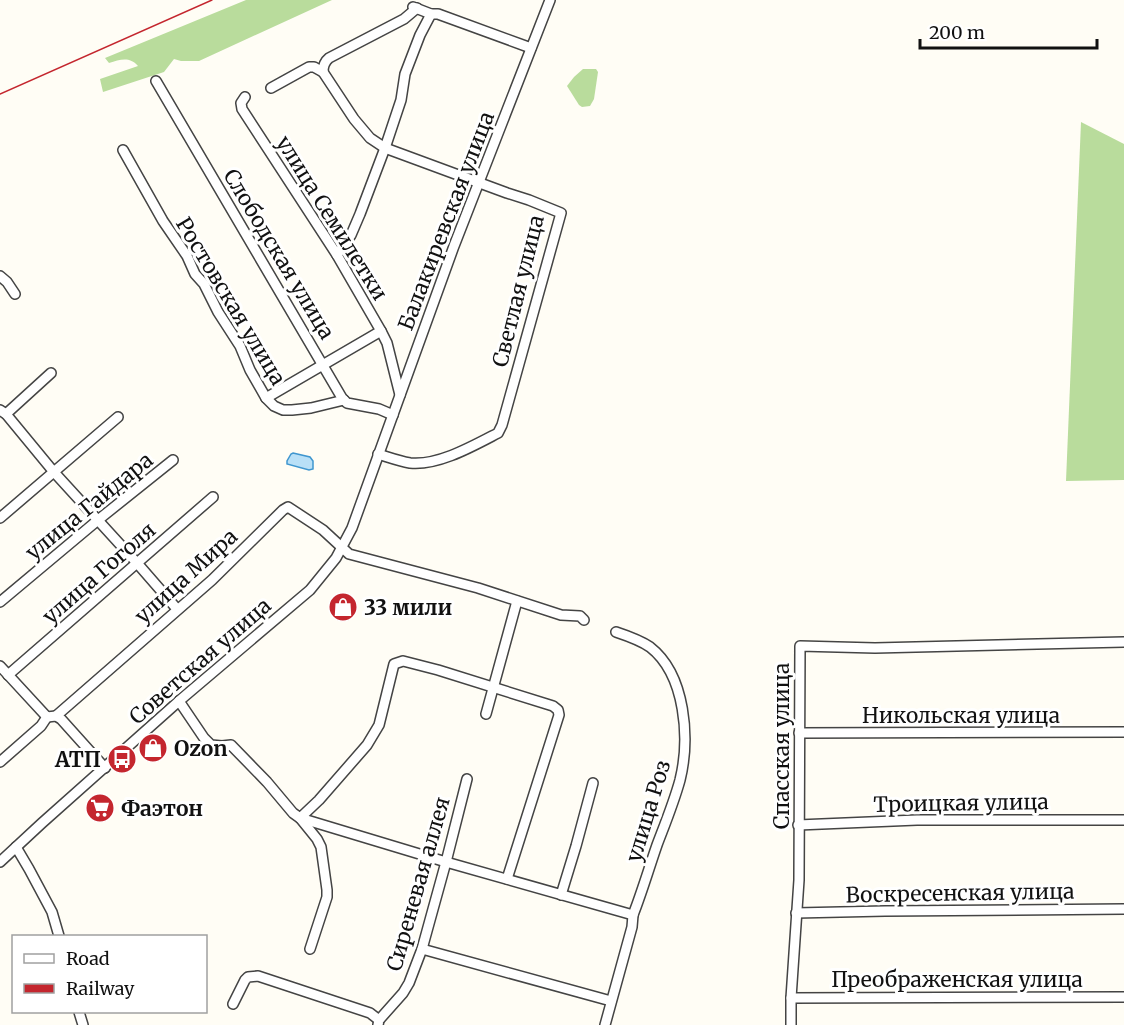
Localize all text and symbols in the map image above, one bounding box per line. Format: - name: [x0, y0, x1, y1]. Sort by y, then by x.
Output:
- scale bar: [920, 12, 1097, 50]
- text: 200 m: [929, 21, 985, 44]
- street label: Балакиревская улица: [392, 108, 500, 334]
- street label: улица Семилетки: [270, 131, 394, 305]
- street label: Слободская улица: [218, 164, 340, 344]
- street label: Ростовская улица: [170, 212, 292, 390]
- street label: Светлая улица: [486, 212, 550, 370]
- street label: улица Гайдара: [20, 446, 158, 566]
- street label: улица Гоголя: [37, 516, 161, 630]
- street label: улица Мира: [129, 523, 243, 629]
- shop icon: 33 мили: [327, 591, 359, 623]
- street label: Советская улица: [123, 592, 277, 730]
- place label: 33 мили: [364, 594, 453, 621]
- street label: Спасская улица: [768, 663, 795, 829]
- street label: Никольская улица: [862, 702, 1060, 729]
- shop icon: Ozon: [137, 732, 169, 764]
- place label: Ozon: [174, 735, 228, 762]
- bus stop icon: АТП: [106, 743, 138, 775]
- place label: АТП: [54, 746, 101, 773]
- street label: улица Роз: [620, 757, 676, 865]
- street label: Троицкая улица: [873, 788, 1049, 818]
- supermarket icon: Фаэтон: [84, 792, 116, 824]
- street label: Сиреневая аллея: [380, 794, 456, 974]
- place label: Фаэтон: [121, 795, 203, 822]
- street label: Воскресенская улица: [845, 878, 1075, 908]
- legend: [12, 935, 207, 1013]
- text: Road: [66, 947, 110, 970]
- street label: Преображенская улица: [831, 966, 1083, 993]
- text: Railway: [66, 977, 135, 1000]

